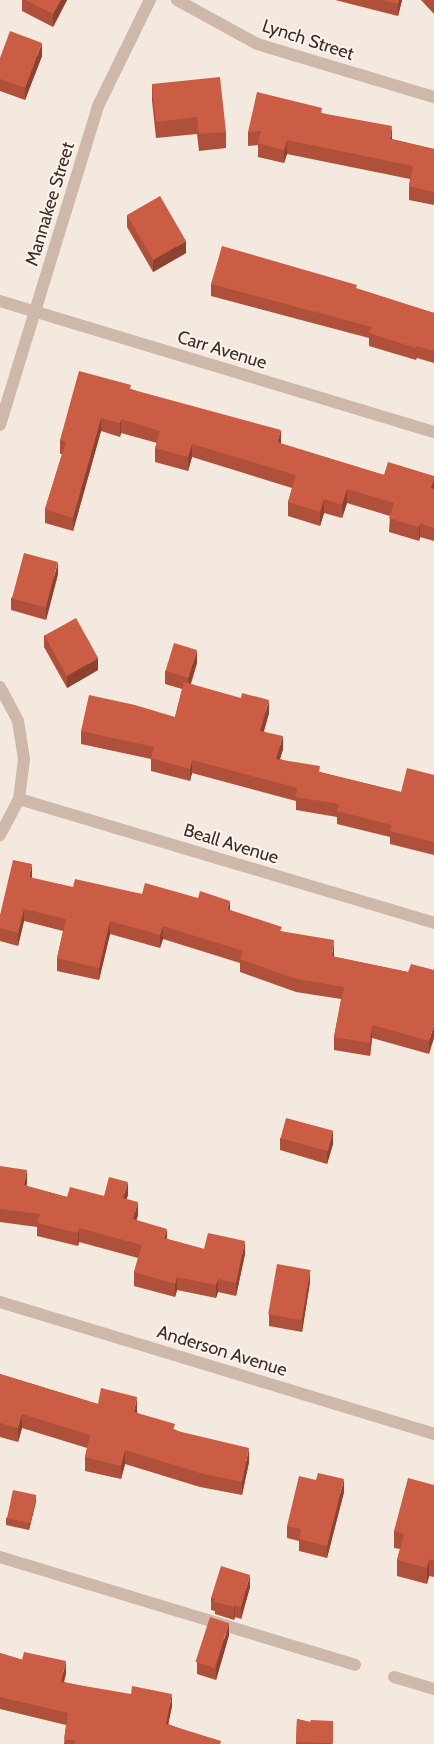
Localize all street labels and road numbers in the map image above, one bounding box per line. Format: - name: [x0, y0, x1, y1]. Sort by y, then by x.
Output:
- street label: Lynch Street: [259, 15, 357, 65]
- street label: Mannakee Street: [21, 139, 79, 269]
- street label: Carr Avenue: [175, 326, 269, 374]
- street label: Beall Avenue: [181, 819, 281, 869]
- street label: Anderson Avenue: [154, 1321, 290, 1381]

